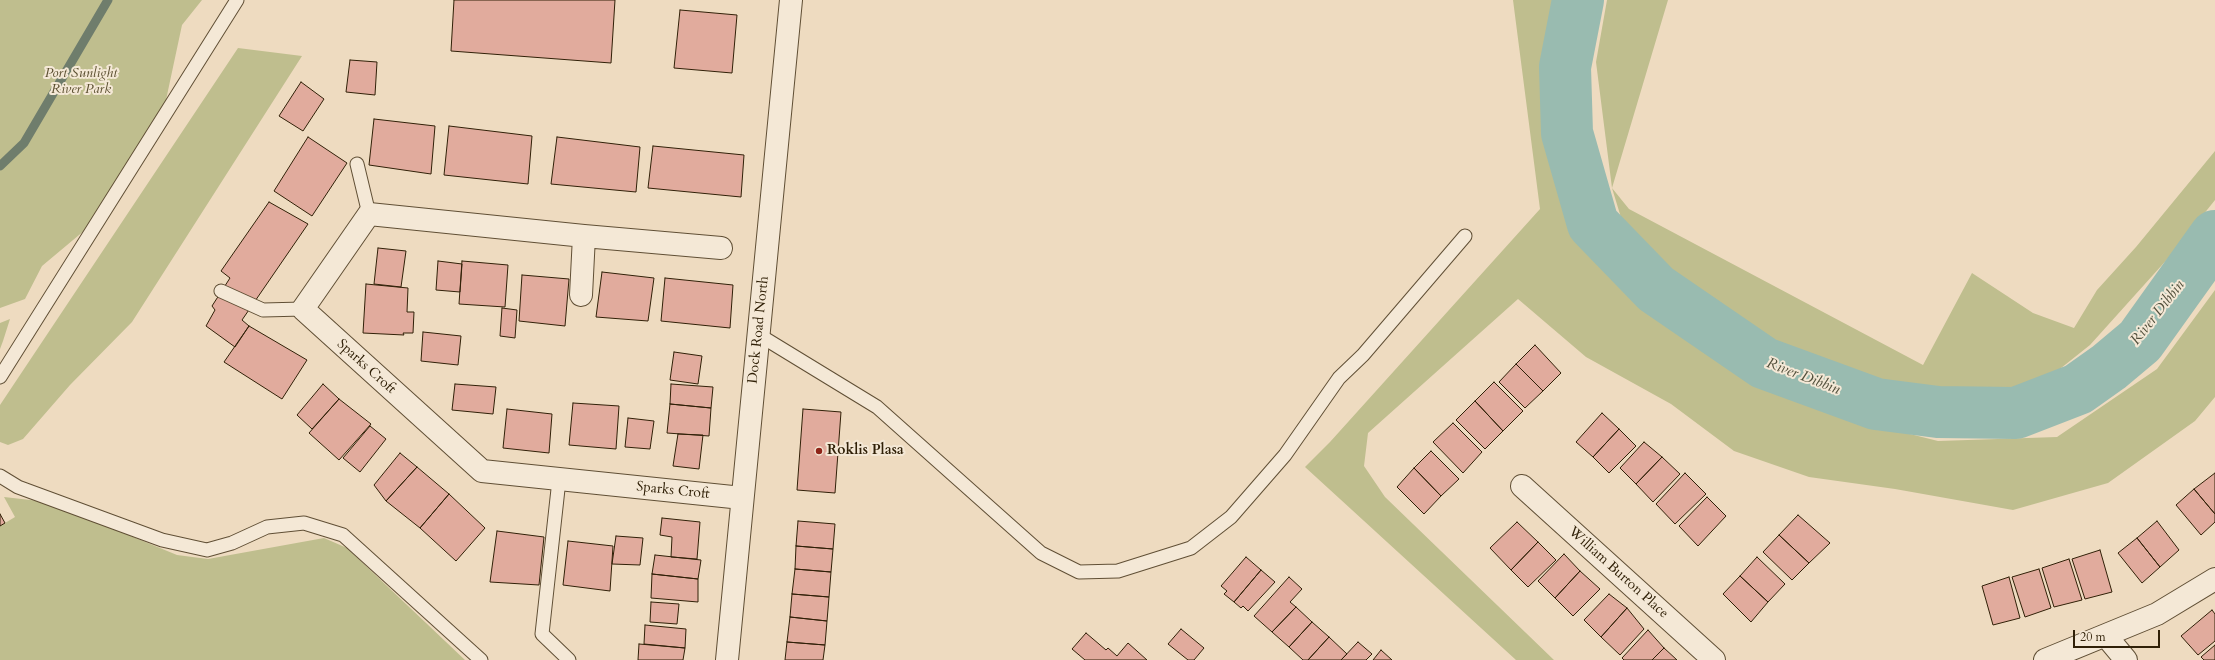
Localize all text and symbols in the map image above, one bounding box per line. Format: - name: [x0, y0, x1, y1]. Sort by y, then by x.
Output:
- park label: Port Sunlight River Park: [45, 66, 117, 98]
- street label: Dock Road North: [745, 276, 773, 384]
- water label: River Dibbin: [2127, 277, 2189, 349]
- street label: Sparks Croft: [333, 336, 399, 398]
- water label: River Dibbin: [1764, 355, 1842, 399]
- place label: Roklis Plasa: [827, 443, 904, 459]
- marker: Roklis Plasa: [814, 446, 824, 456]
- street label: Sparks Croft: [636, 479, 710, 503]
- street label: William Burton Place: [1565, 524, 1671, 622]
- scale bar: [2075, 622, 2162, 648]
- text: 20 m: [2080, 629, 2106, 645]

